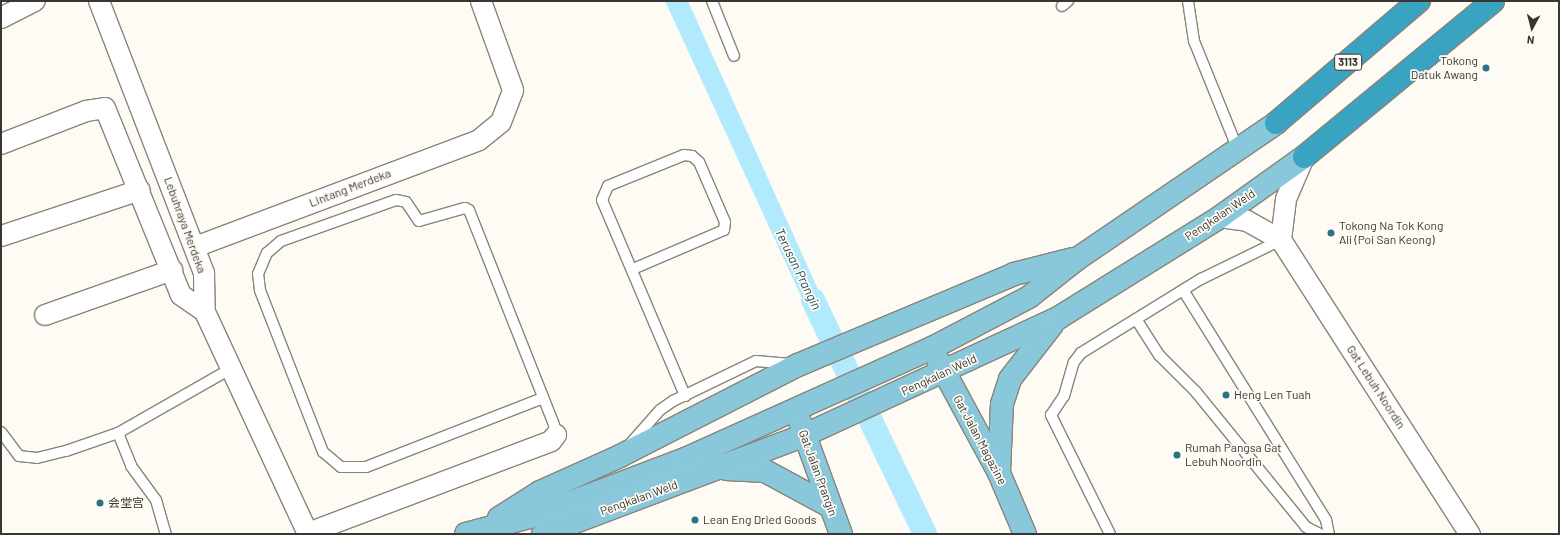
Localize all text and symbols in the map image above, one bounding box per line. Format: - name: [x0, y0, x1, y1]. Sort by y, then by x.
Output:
- north arrow: [1512, 8, 1552, 48]
- text: N: [1526, 34, 1535, 47]
- road number: 3113: [1334, 53, 1362, 71]
- place label: Tokong Datuk Awang: [1411, 54, 1478, 82]
- marker: Tokong Datuk Awang: [1481, 63, 1491, 73]
- street label: Lintang Merdeka: [307, 166, 393, 210]
- street label: Lebuhraya Merdeka: [161, 175, 209, 275]
- street label: Pengkalan Weld: [1182, 186, 1258, 244]
- place label: Tokong Na Tok Kong Ali (Poi San Keong): [1339, 219, 1443, 247]
- water label: Terusan Prangin: [771, 226, 825, 312]
- marker: Tokong Na Tok Kong Ali (Poi San Keong): [1326, 228, 1336, 238]
- street label: Gat Lebuh Noordin: [1344, 343, 1408, 431]
- street label: Pengkalan Weld: [899, 351, 979, 399]
- place label: Heng Len Tuah: [1234, 388, 1311, 402]
- marker: Heng Len Tuah: [1221, 390, 1231, 400]
- street label: Gat Jalan Magazine: [950, 393, 1010, 487]
- street label: Gat Jalan Prangin: [796, 428, 840, 518]
- place label: Rumah Pangsa Gat Lebuh Noordin: [1185, 441, 1282, 469]
- marker: Rumah Pangsa Gat Lebuh Noordin: [1172, 450, 1182, 460]
- street label: Pengkalan Weld: [598, 477, 680, 519]
- place label: 会堂宫: [108, 496, 144, 510]
- marker: 会堂宫: [95, 498, 105, 508]
- place label: Lean Eng Dried Goods: [703, 513, 817, 527]
- marker: Lean Eng Dried Goods: [690, 515, 700, 525]

